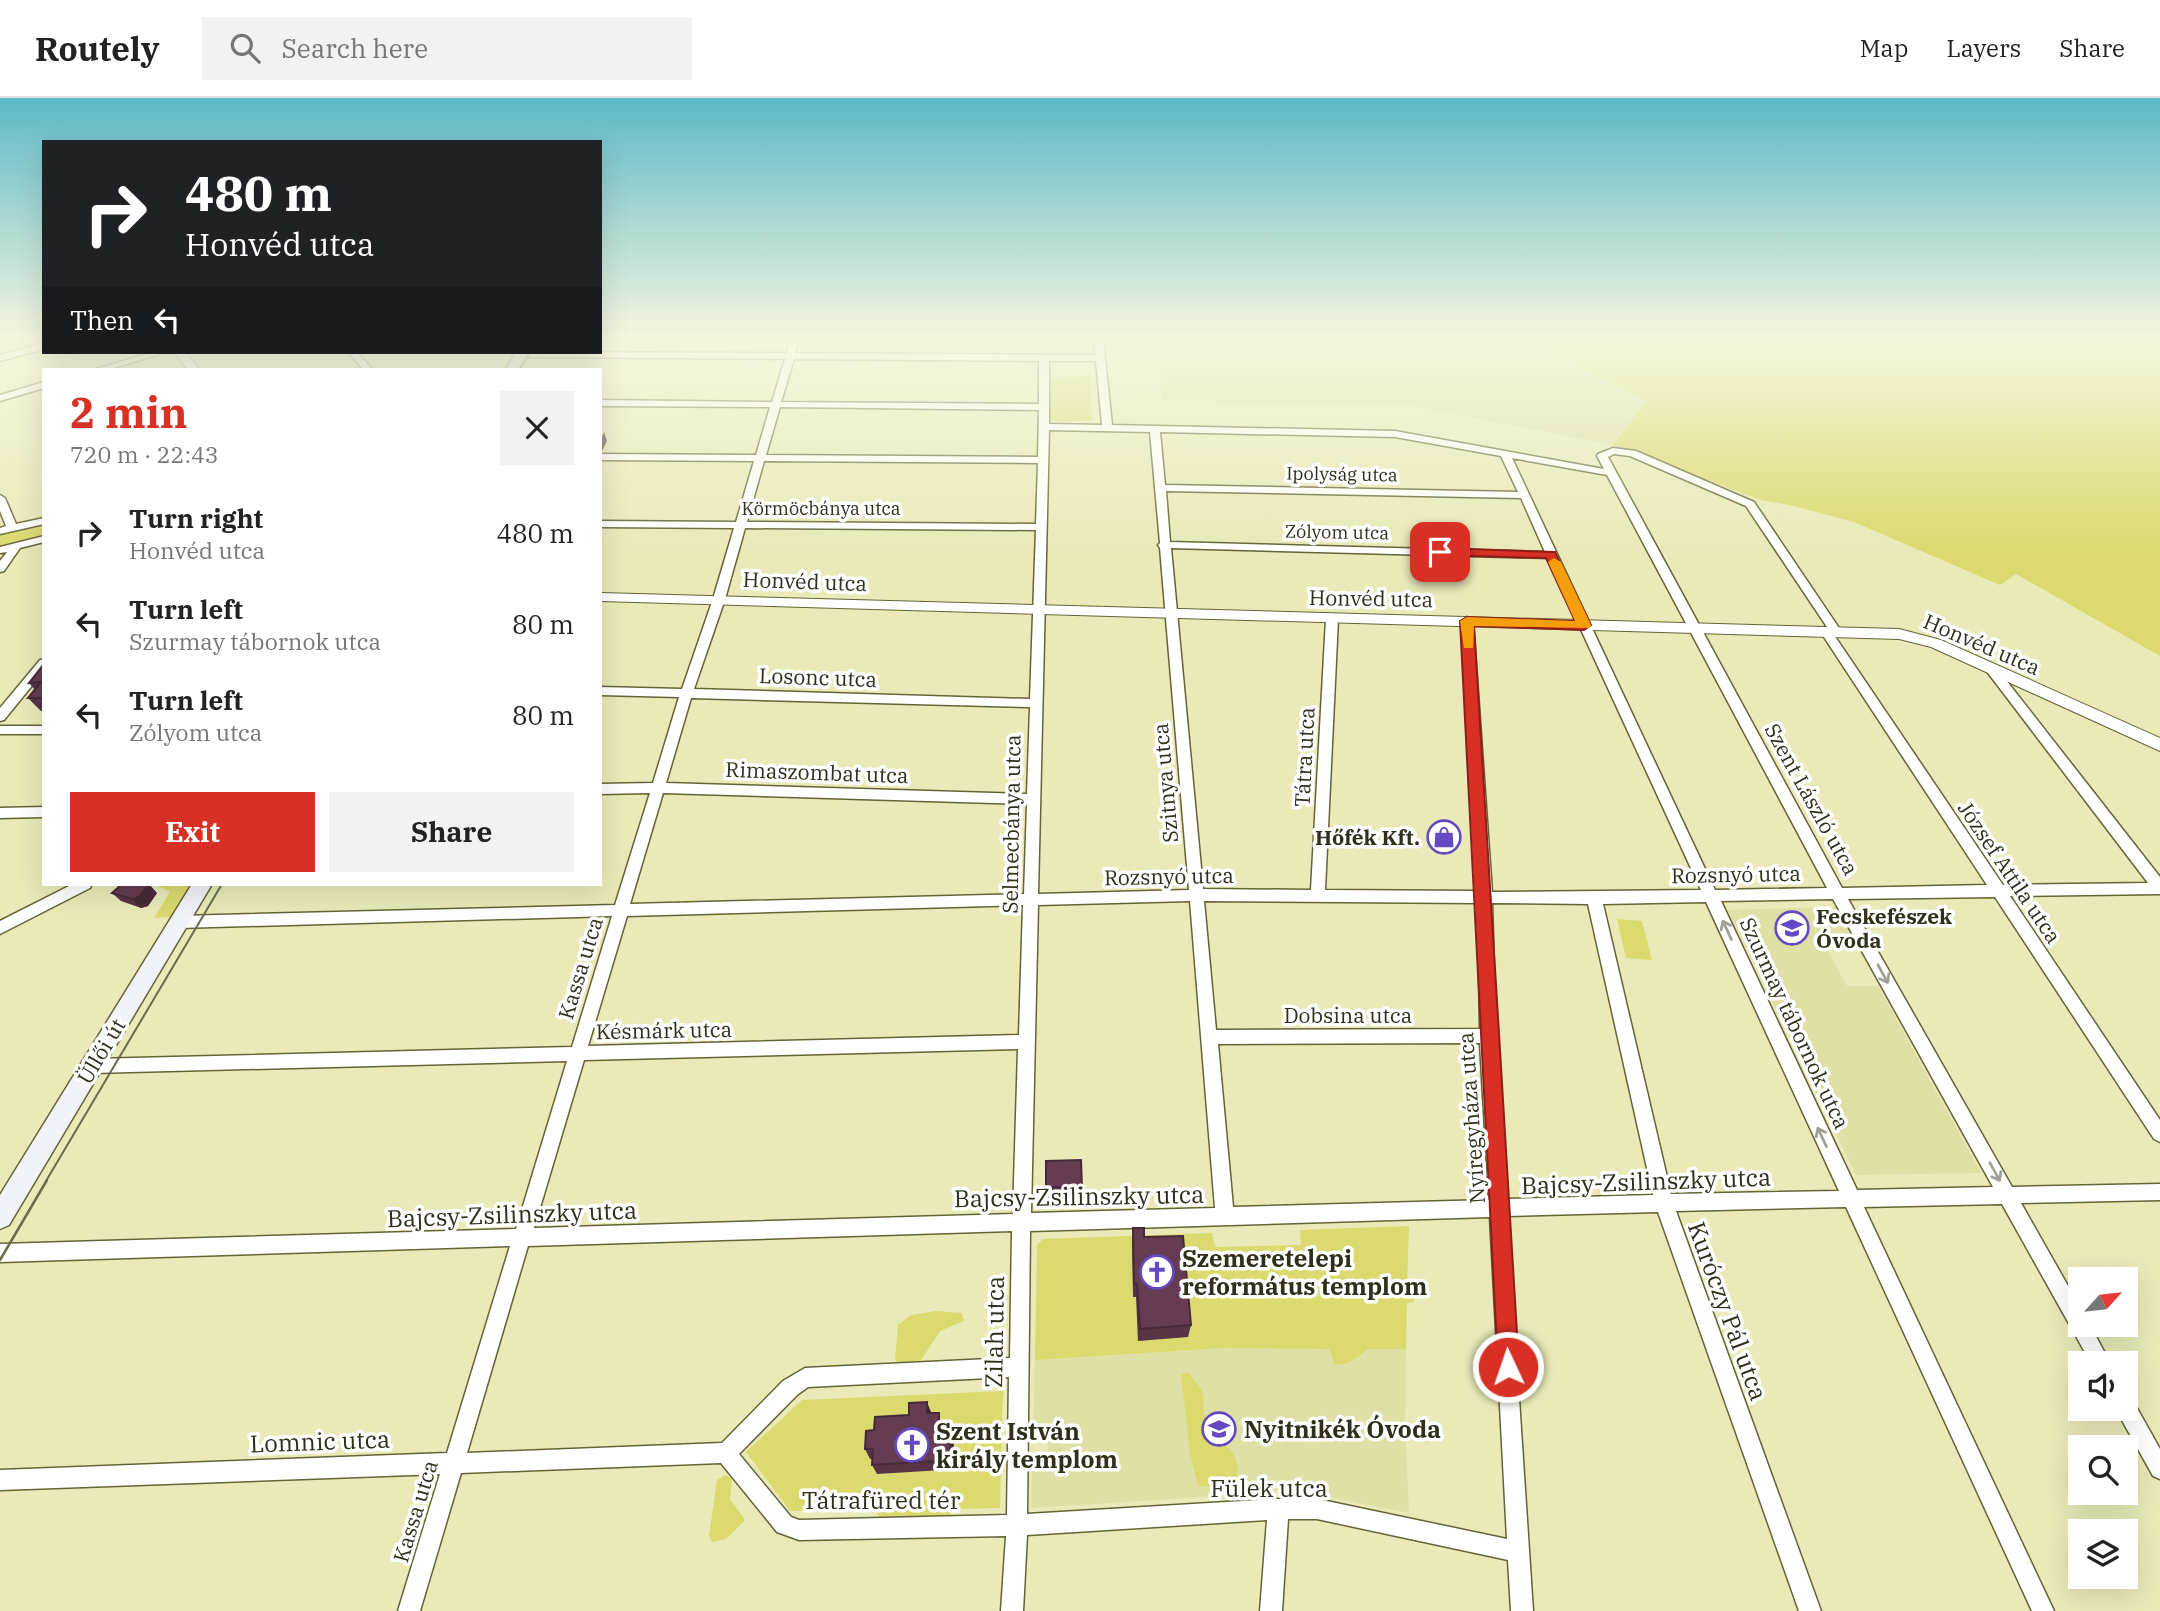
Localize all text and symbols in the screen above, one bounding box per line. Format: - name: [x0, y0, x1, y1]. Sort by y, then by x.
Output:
- search box: [202, 17, 692, 80]
- text: Routely: [35, 27, 160, 70]
- icon: search: [226, 29, 264, 67]
- text: Search here: [282, 31, 428, 65]
- text: Map: [1860, 32, 1908, 64]
- text: Layers: [1946, 32, 2021, 64]
- text: Share: [2059, 32, 2125, 64]
- text: 480 m: [185, 161, 332, 224]
- icon: right: [70, 168, 161, 259]
- text: Honvéd utca: [185, 223, 374, 265]
- icon: left: [148, 301, 186, 339]
- text: Then: [70, 303, 134, 337]
- text: 2 min: [70, 385, 188, 440]
- button: close: [500, 391, 574, 465]
- text: 720 m · 22:43: [70, 439, 219, 469]
- street label: Ipolyság utca: [1286, 462, 1398, 486]
- street label: Körmöcbánya utca: [741, 497, 901, 520]
- text: Turn right: [129, 501, 263, 535]
- icon: right: [70, 514, 108, 552]
- text: 480 m: [496, 516, 574, 550]
- street label: Zólyom utca: [1285, 520, 1390, 544]
- pin: [1410, 522, 1470, 582]
- icon: arrive: [1421, 533, 1459, 571]
- text: Honvéd utca: [129, 535, 265, 565]
- street label: Honvéd utca: [742, 565, 868, 597]
- street label: Honvéd utca: [1309, 583, 1433, 613]
- text: Turn left: [129, 592, 243, 626]
- icon: left: [70, 605, 108, 643]
- text: 80 m: [512, 607, 574, 641]
- street label: Honvéd utca: [1919, 607, 2045, 681]
- text: Szurmay tábornok utca: [129, 626, 381, 656]
- street label: Losonc utca: [758, 661, 878, 693]
- text: Turn left: [129, 683, 243, 717]
- icon: left: [70, 696, 108, 734]
- text: 80 m: [512, 698, 574, 732]
- street label: Tátra utca: [1287, 706, 1321, 808]
- text: Zólyom utca: [129, 717, 262, 747]
- street label: Szent László utca: [1759, 718, 1865, 880]
- street label: Szitnya utca: [1146, 722, 1184, 844]
- street label: Selmecbánya utca: [995, 734, 1027, 914]
- street label: Rimaszombat utca: [725, 755, 909, 789]
- button: Exit: [70, 792, 315, 872]
- button: Share: [329, 792, 574, 872]
- street label: József Attila utca: [1952, 795, 2068, 949]
- shop icon: Hőfék Kft.: [1425, 818, 1463, 856]
- place label: Hőfék Kft.: [1315, 823, 1420, 851]
- street label: Rozsnyó utca: [1671, 859, 1801, 889]
- street label: Rozsnyó utca: [1104, 861, 1234, 891]
- place label: Fecskefészek Óvoda: [1816, 902, 1952, 954]
- school or university icon: Fecskefészek Óvoda: [1773, 909, 1811, 947]
- street label: Szurmay tábornok utca: [1734, 913, 1856, 1133]
- street label: Kassa utca: [551, 914, 609, 1022]
- one-way arrow: [1720, 920, 1733, 941]
- one-way arrow: [1876, 963, 1890, 983]
- street label: Dobsina utca: [1284, 1001, 1412, 1029]
- street label: Üllői út: [71, 1013, 131, 1089]
- street label: Késmárk utca: [596, 1015, 732, 1045]
- street label: Nyíregyháza utca: [1451, 1031, 1491, 1205]
- one-way arrow: [1815, 1127, 1828, 1148]
- street label: Bajcsy-Zsilinszky utca: [1520, 1161, 1772, 1201]
- one-way arrow: [1988, 1161, 2002, 1181]
- street label: Bajcsy-Zsilinszky utca: [954, 1178, 1204, 1214]
- street label: Bajcsy-Zsilinszky utca: [386, 1194, 638, 1234]
- street label: Kuróczy Pál utca: [1681, 1217, 1775, 1405]
- place label: Szemeretelepi református templom: [1182, 1242, 1427, 1302]
- church icon: Szemeretelepi református templom: [1138, 1253, 1176, 1291]
- north arrow: [2068, 1267, 2138, 1337]
- map controls: [2068, 1267, 2138, 1589]
- street label: Zilah utca: [977, 1276, 1011, 1388]
- position arrow: [1471, 1330, 1545, 1404]
- button: sound: [2068, 1351, 2138, 1421]
- school or university icon: Nyitnikék Óvoda: [1200, 1410, 1238, 1448]
- place label: Nyitnikék Óvoda: [1244, 1413, 1441, 1445]
- place label: Szent István király templom: [936, 1415, 1118, 1475]
- street label: Lomnic utca: [249, 1423, 391, 1459]
- church icon: Szent István király templom: [893, 1426, 931, 1464]
- button: search: [2068, 1435, 2138, 1505]
- street label: Kassa utca: [386, 1457, 444, 1565]
- street label: Fülek utca: [1210, 1472, 1328, 1504]
- street label: Tátrafüred tér: [802, 1484, 961, 1516]
- button: layers: [2068, 1519, 2138, 1589]

